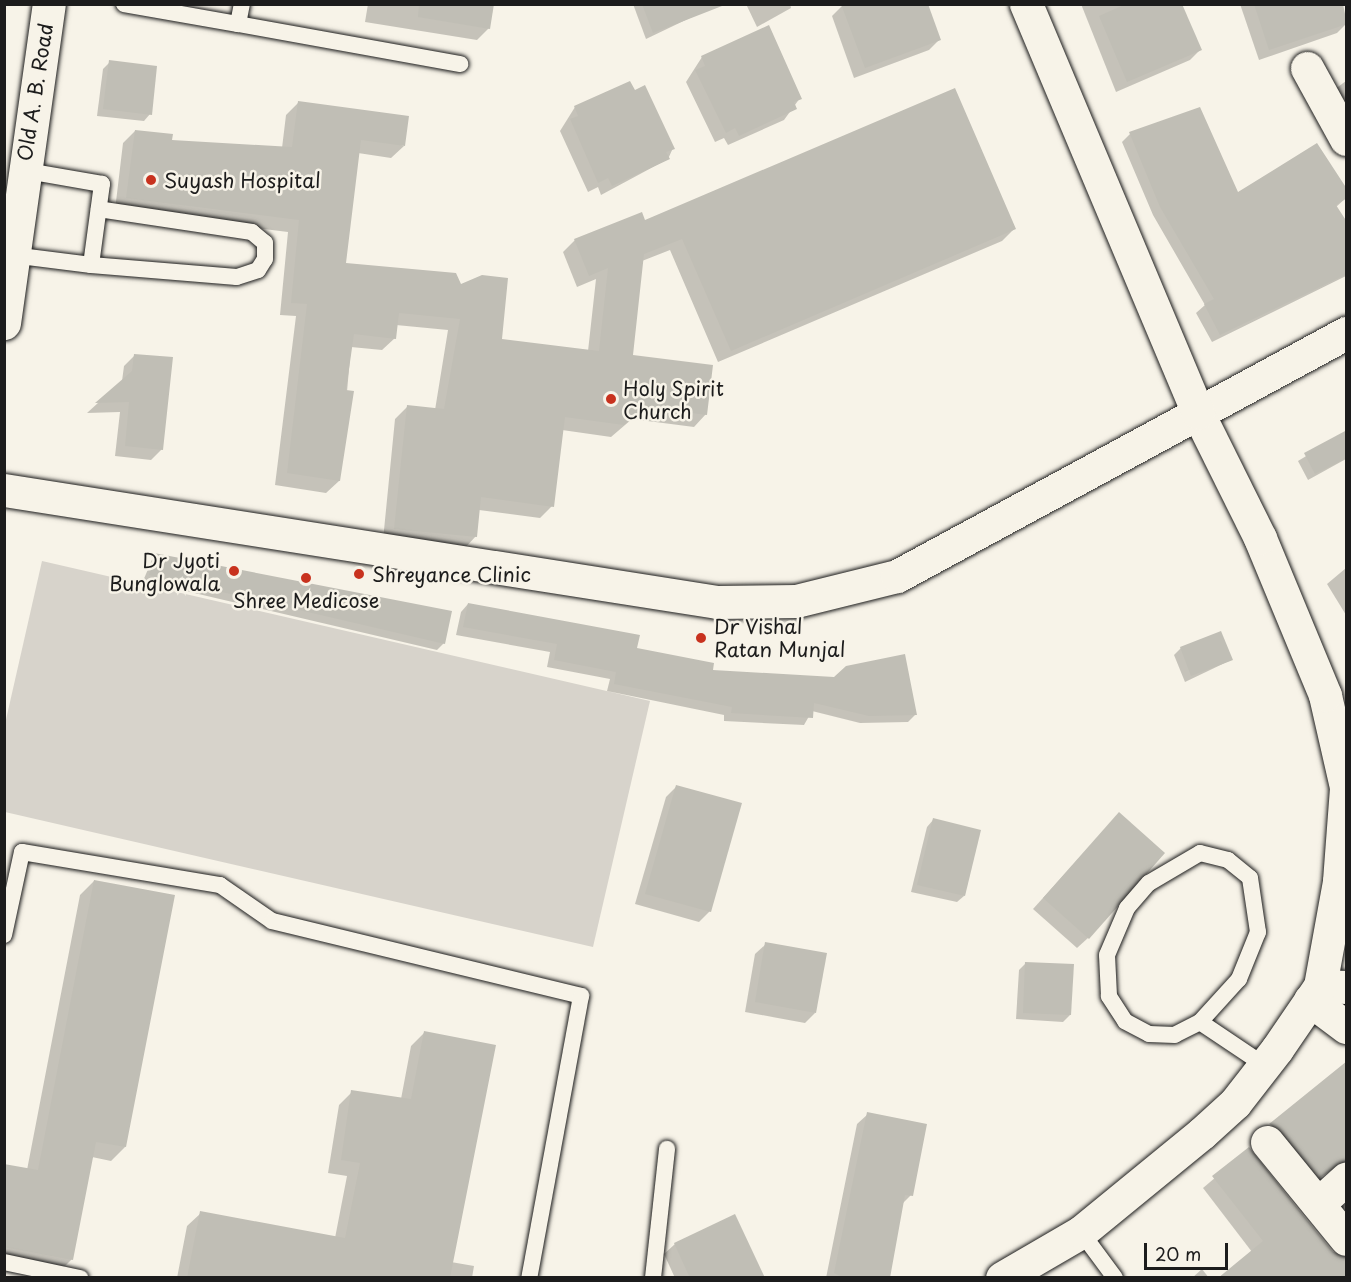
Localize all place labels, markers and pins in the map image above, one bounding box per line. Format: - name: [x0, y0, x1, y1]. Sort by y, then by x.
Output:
- place label: Suyash Hospital: [164, 168, 321, 192]
- marker: Suyash Hospital: [142, 171, 160, 189]
- place label: Holy Spirit Church: [623, 376, 725, 423]
- marker: Holy Spirit Church: [604, 392, 618, 406]
- place label: Dr Jyoti Bunglowala: [109, 548, 220, 595]
- marker: Dr Jyoti Bunglowala: [225, 562, 243, 580]
- place label: Shreyance Clinic: [372, 562, 532, 586]
- marker: Shreyance Clinic: [350, 565, 368, 583]
- marker: Shree Medicose: [299, 571, 313, 585]
- place label: Shree Medicose: [231, 588, 381, 612]
- place label: Dr Vishal Ratan Munjal: [714, 614, 845, 661]
- marker: Dr Vishal Ratan Munjal: [692, 629, 710, 647]

